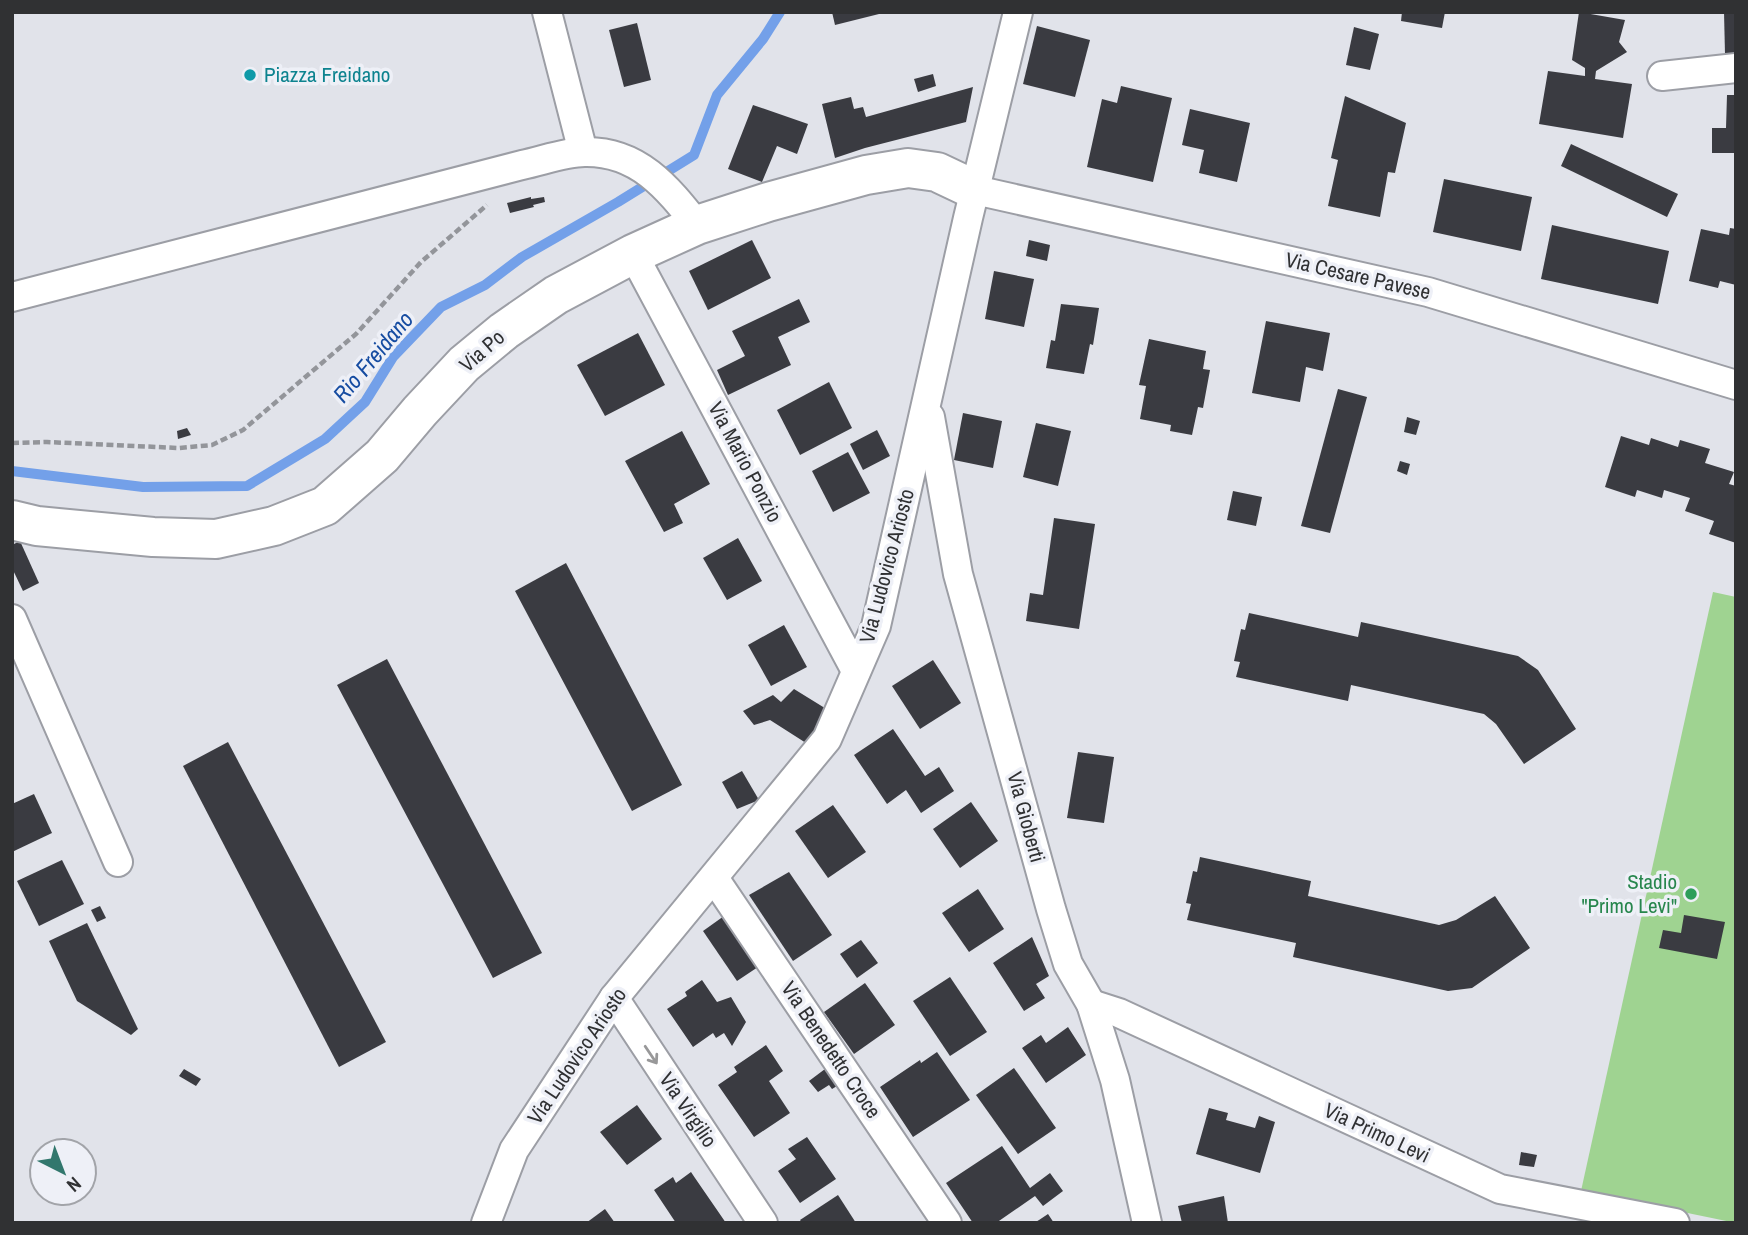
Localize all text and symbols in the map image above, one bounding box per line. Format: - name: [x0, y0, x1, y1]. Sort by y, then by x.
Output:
- place label: Piazza Freidano: [264, 60, 390, 89]
- marker: Piazza Freidano: [242, 67, 258, 83]
- street label: Via Cesare Pavese: [1283, 245, 1434, 306]
- water label: Rio Freidano: [325, 305, 420, 409]
- street label: Via Po: [453, 323, 511, 378]
- street label: Via Mario Ponzio: [701, 396, 789, 527]
- street label: Via Ludovico Ariosto: [852, 486, 921, 646]
- street label: Via Gioberti: [1000, 768, 1052, 865]
- place label: Stadio "Primo Levi": [1582, 867, 1677, 920]
- marker: Stadio "Primo Levi": [1683, 886, 1699, 902]
- street label: Via Benedetto Croce: [775, 975, 888, 1124]
- street label: Via Ludovico Ariosto: [520, 982, 633, 1130]
- one-way arrow: [644, 1045, 659, 1064]
- street label: Via Virgilio: [653, 1067, 724, 1153]
- street label: Via Primo Levi: [1320, 1095, 1435, 1170]
- north arrow: [28, 1137, 98, 1207]
- text: N: [61, 1171, 87, 1198]

